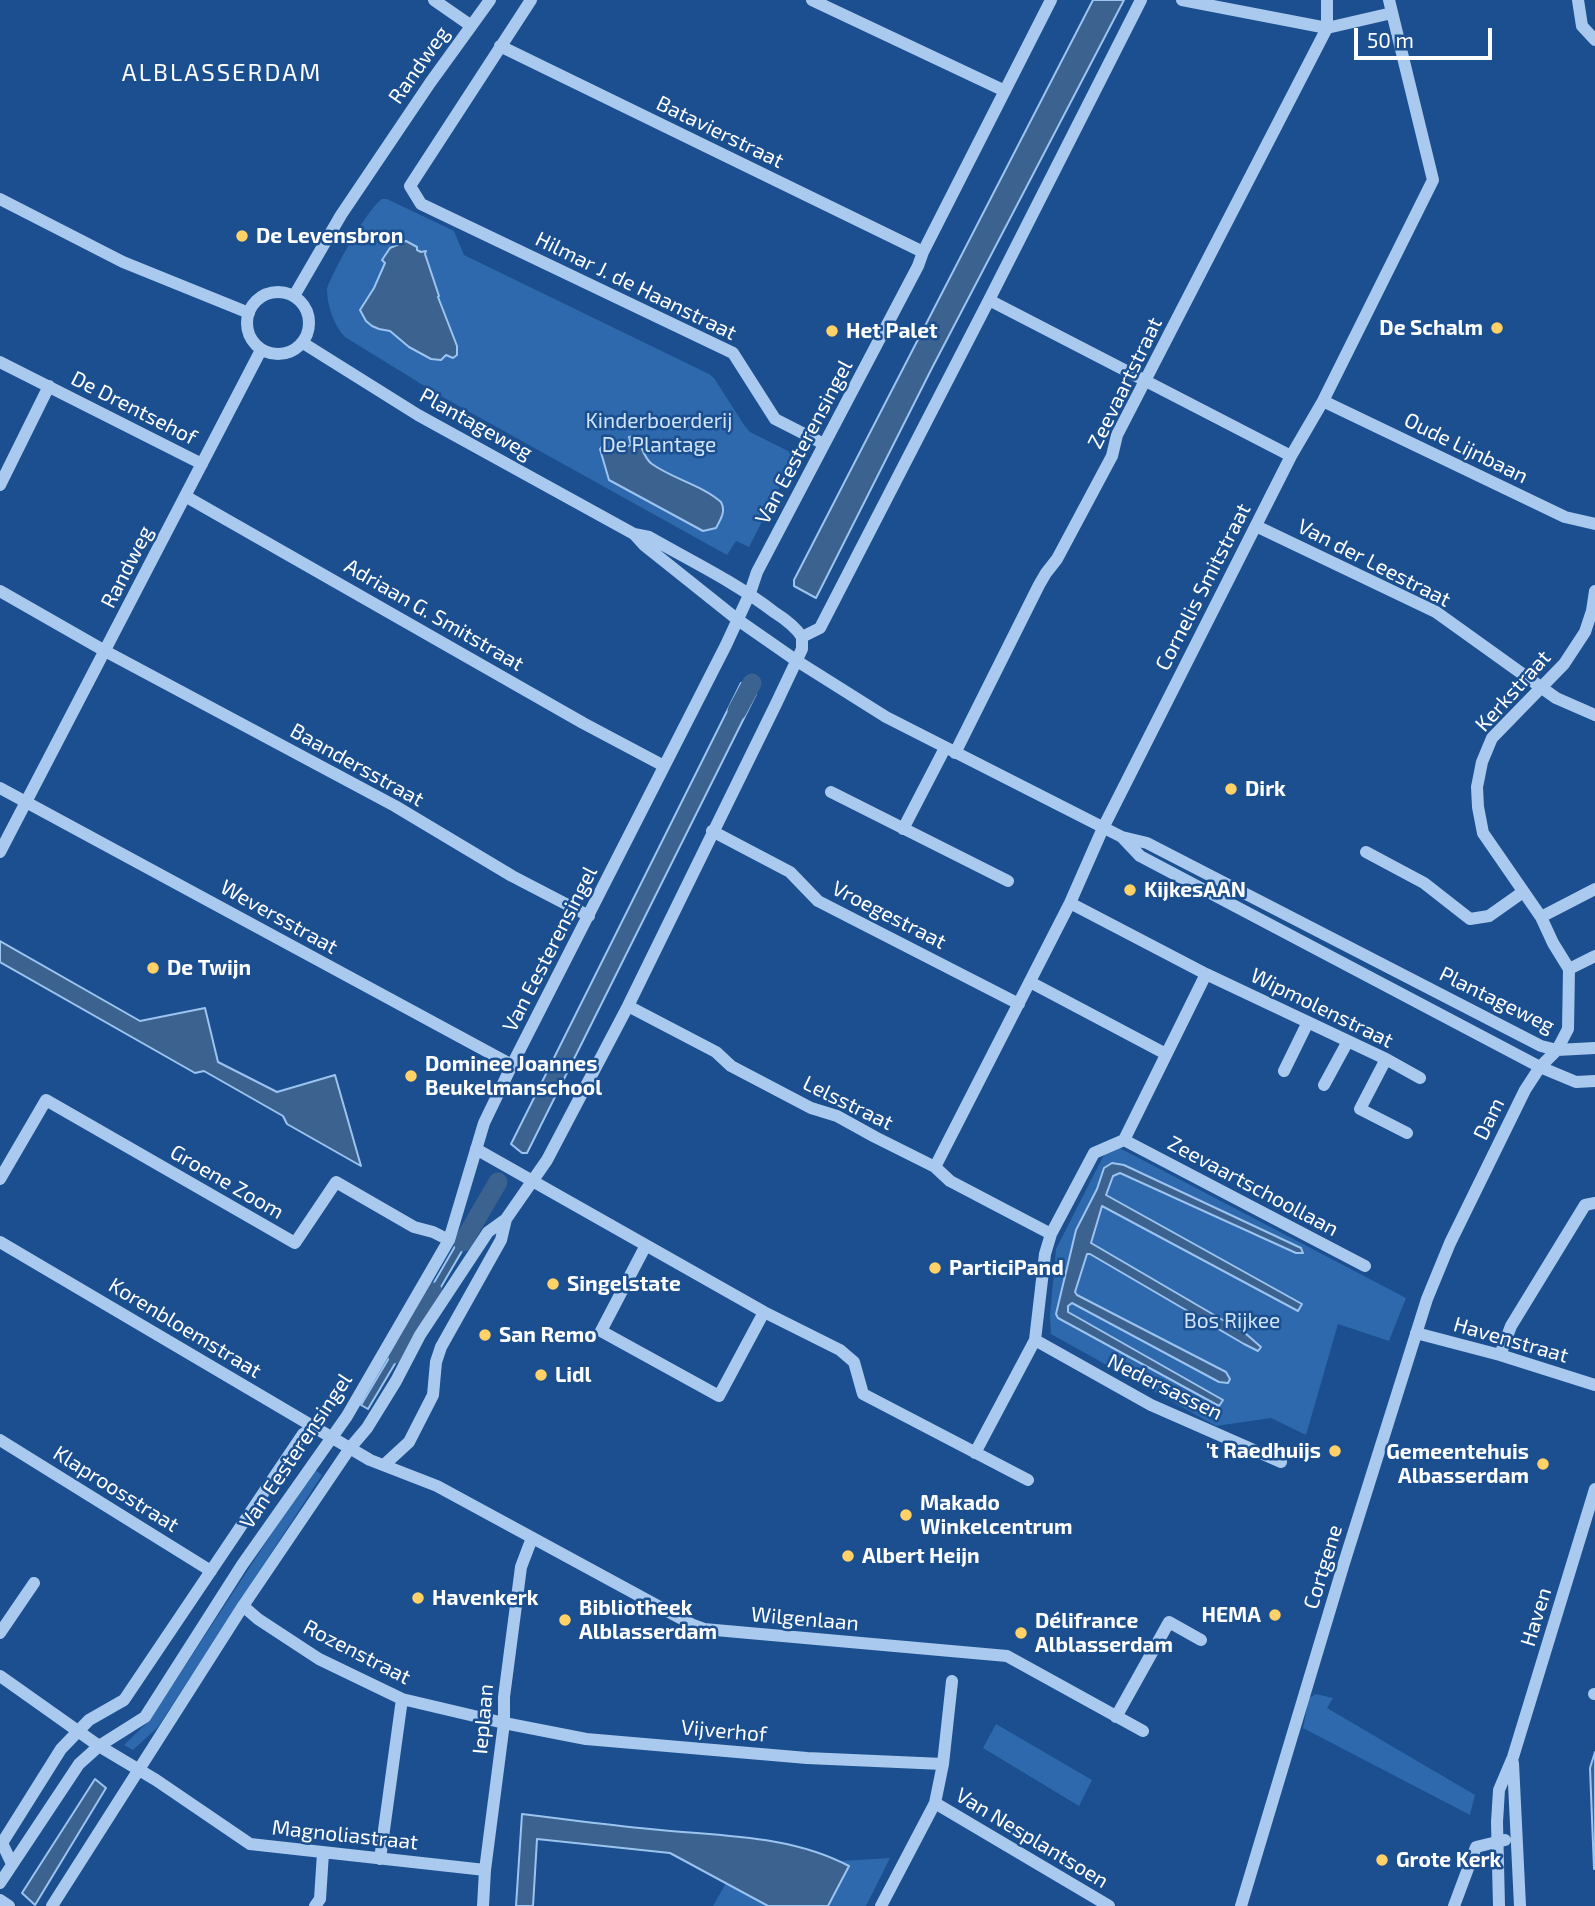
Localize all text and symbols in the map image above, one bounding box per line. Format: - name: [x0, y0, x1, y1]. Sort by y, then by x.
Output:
- scale bar: [1357, 14, 1495, 58]
- street label: Randweg: [383, 21, 455, 109]
- text: 50 m: [1367, 27, 1414, 52]
- district label: ALBLASSERDAM: [123, 59, 321, 87]
- street label: Batavierstraat: [652, 90, 788, 174]
- place label: De Levensbron: [256, 223, 403, 249]
- street label: Hilmar J. de Haanstraat: [531, 226, 741, 346]
- marker: De Levensbron: [234, 228, 250, 244]
- street label: Zeevaartstraat: [1082, 313, 1168, 453]
- place label: De Schalm: [1379, 315, 1483, 341]
- place label: Het Palet: [846, 318, 938, 344]
- marker: De Schalm: [1489, 320, 1505, 336]
- marker: Het Palet: [824, 323, 840, 339]
- street label: Van Eesterensingel: [750, 356, 858, 528]
- street label: De Drentsehof: [67, 366, 201, 450]
- street label: Plantageweg: [415, 383, 537, 465]
- street label: Oude Lijnbaan: [1400, 407, 1532, 489]
- park label: Kinderboerderij De Plantage: [585, 408, 733, 458]
- street label: Cornelis Smitstraat: [1150, 499, 1256, 675]
- street label: Van der Leestraat: [1293, 514, 1455, 612]
- street label: Randweg: [96, 522, 158, 612]
- street label: Adriaan G. Smitstraat: [340, 553, 528, 677]
- street label: Kerkstraat: [1470, 645, 1556, 737]
- street label: Baandersstraat: [286, 718, 428, 812]
- place label: Dirk: [1245, 776, 1286, 802]
- marker: Dirk: [1223, 781, 1239, 797]
- street label: Van Eesterensingel: [497, 862, 603, 1036]
- street label: Weversstraat: [216, 874, 342, 960]
- street label: Vroegestraat: [828, 875, 950, 955]
- place label: KijkesAAN: [1144, 877, 1246, 903]
- marker: KijkesAAN: [1122, 882, 1138, 898]
- place label: De Twijn: [167, 955, 251, 981]
- marker: De Twijn: [145, 960, 161, 976]
- street label: Plantageweg: [1435, 961, 1559, 1039]
- street label: Wipmolenstraat: [1247, 963, 1397, 1053]
- place label: Dominee Joannes Beukelmanschool: [425, 1051, 602, 1101]
- marker: Dominee Joannes Beukelmanschool: [403, 1068, 419, 1084]
- street label: Lelsstraat: [799, 1070, 897, 1136]
- street label: Dam: [1468, 1094, 1510, 1144]
- street label: Zeevaartschoollaan: [1163, 1130, 1343, 1242]
- street label: Groene Zoom: [166, 1139, 288, 1225]
- place label: ParticiPand: [949, 1255, 1064, 1281]
- marker: ParticiPand: [927, 1260, 943, 1276]
- place label: Singelstate: [567, 1271, 681, 1297]
- street label: Korenbloemstraat: [104, 1272, 266, 1384]
- marker: Singelstate: [545, 1276, 561, 1292]
- park label: Bos Rijkee: [1184, 1308, 1280, 1334]
- street label: Havenstraat: [1451, 1312, 1571, 1368]
- place label: San Remo: [499, 1322, 597, 1348]
- marker: San Remo: [477, 1327, 493, 1343]
- street label: Nedersassen: [1103, 1348, 1227, 1426]
- place label: Lidl: [555, 1362, 591, 1388]
- marker: Lidl: [533, 1367, 549, 1383]
- street label: Van Eesterensingel: [235, 1368, 357, 1534]
- place label: 't Raedhuijs: [1206, 1438, 1321, 1464]
- place label: Gemeentehuis Albasserdam: [1386, 1439, 1529, 1489]
- street label: Klaproosstraat: [49, 1440, 183, 1538]
- marker: 't Raedhuijs: [1327, 1443, 1343, 1459]
- marker: Gemeentehuis Albasserdam: [1535, 1456, 1551, 1472]
- place label: Makado Winkelcentrum: [920, 1490, 1073, 1540]
- marker: Makado Winkelcentrum: [898, 1507, 914, 1523]
- street label: Cortgene: [1298, 1522, 1348, 1612]
- place label: Albert Heijn: [862, 1543, 980, 1569]
- marker: Albert Heijn: [840, 1548, 856, 1564]
- place label: Havenkerk: [432, 1585, 538, 1611]
- street label: Haven: [1515, 1585, 1557, 1649]
- marker: Havenkerk: [410, 1590, 426, 1606]
- place label: Bibliotheek Alblasserdam: [579, 1595, 717, 1645]
- street label: Wilgenlaan: [750, 1602, 860, 1636]
- place label: HEMA: [1201, 1602, 1261, 1628]
- marker: HEMA: [1267, 1607, 1283, 1623]
- place label: Délifrance Alblasserdam: [1035, 1608, 1173, 1658]
- marker: Bibliotheek Alblasserdam: [557, 1612, 573, 1628]
- street label: Rozenstraat: [299, 1614, 415, 1690]
- marker: Délifrance Alblasserdam: [1013, 1625, 1029, 1641]
- street label: Ieplaan: [467, 1683, 499, 1755]
- street label: Vijverhof: [680, 1715, 768, 1747]
- street label: Van Nesplantsoen: [951, 1782, 1113, 1894]
- street label: Magnoliastraat: [271, 1815, 419, 1855]
- place label: Grote Kerk: [1396, 1847, 1501, 1873]
- marker: Grote Kerk: [1374, 1852, 1390, 1868]

